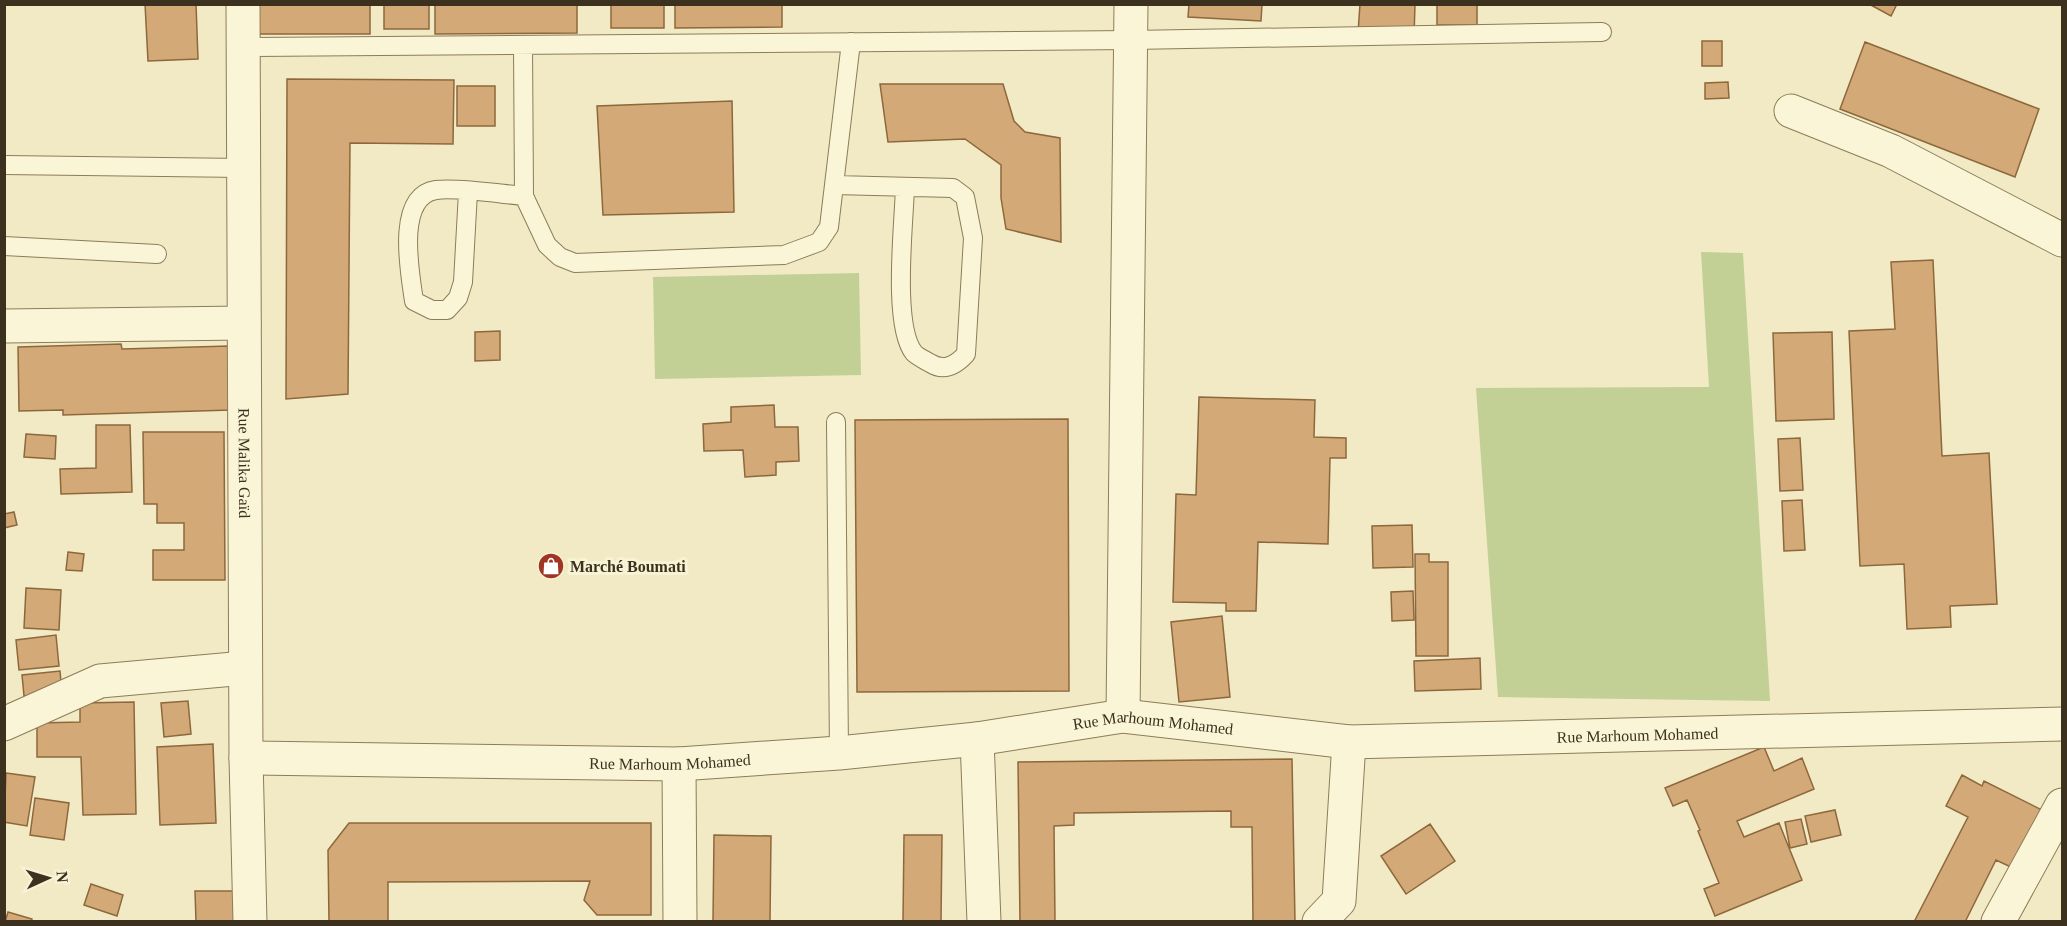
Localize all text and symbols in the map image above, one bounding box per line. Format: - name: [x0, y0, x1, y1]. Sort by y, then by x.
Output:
- street label: Rue Malika Gaïd: [236, 408, 254, 518]
- shop icon: Marché Boumati: [536, 551, 566, 581]
- place label: Marché Boumati: [570, 558, 686, 575]
- street label: Rue Marhoum Mohamed: [1071, 708, 1234, 737]
- street label: Rue Marhoum Mohamed: [1556, 724, 1719, 745]
- street label: Rue Marhoum Mohamed: [589, 751, 751, 773]
- north arrow: [18, 848, 78, 908]
- text: N: [54, 871, 71, 884]

